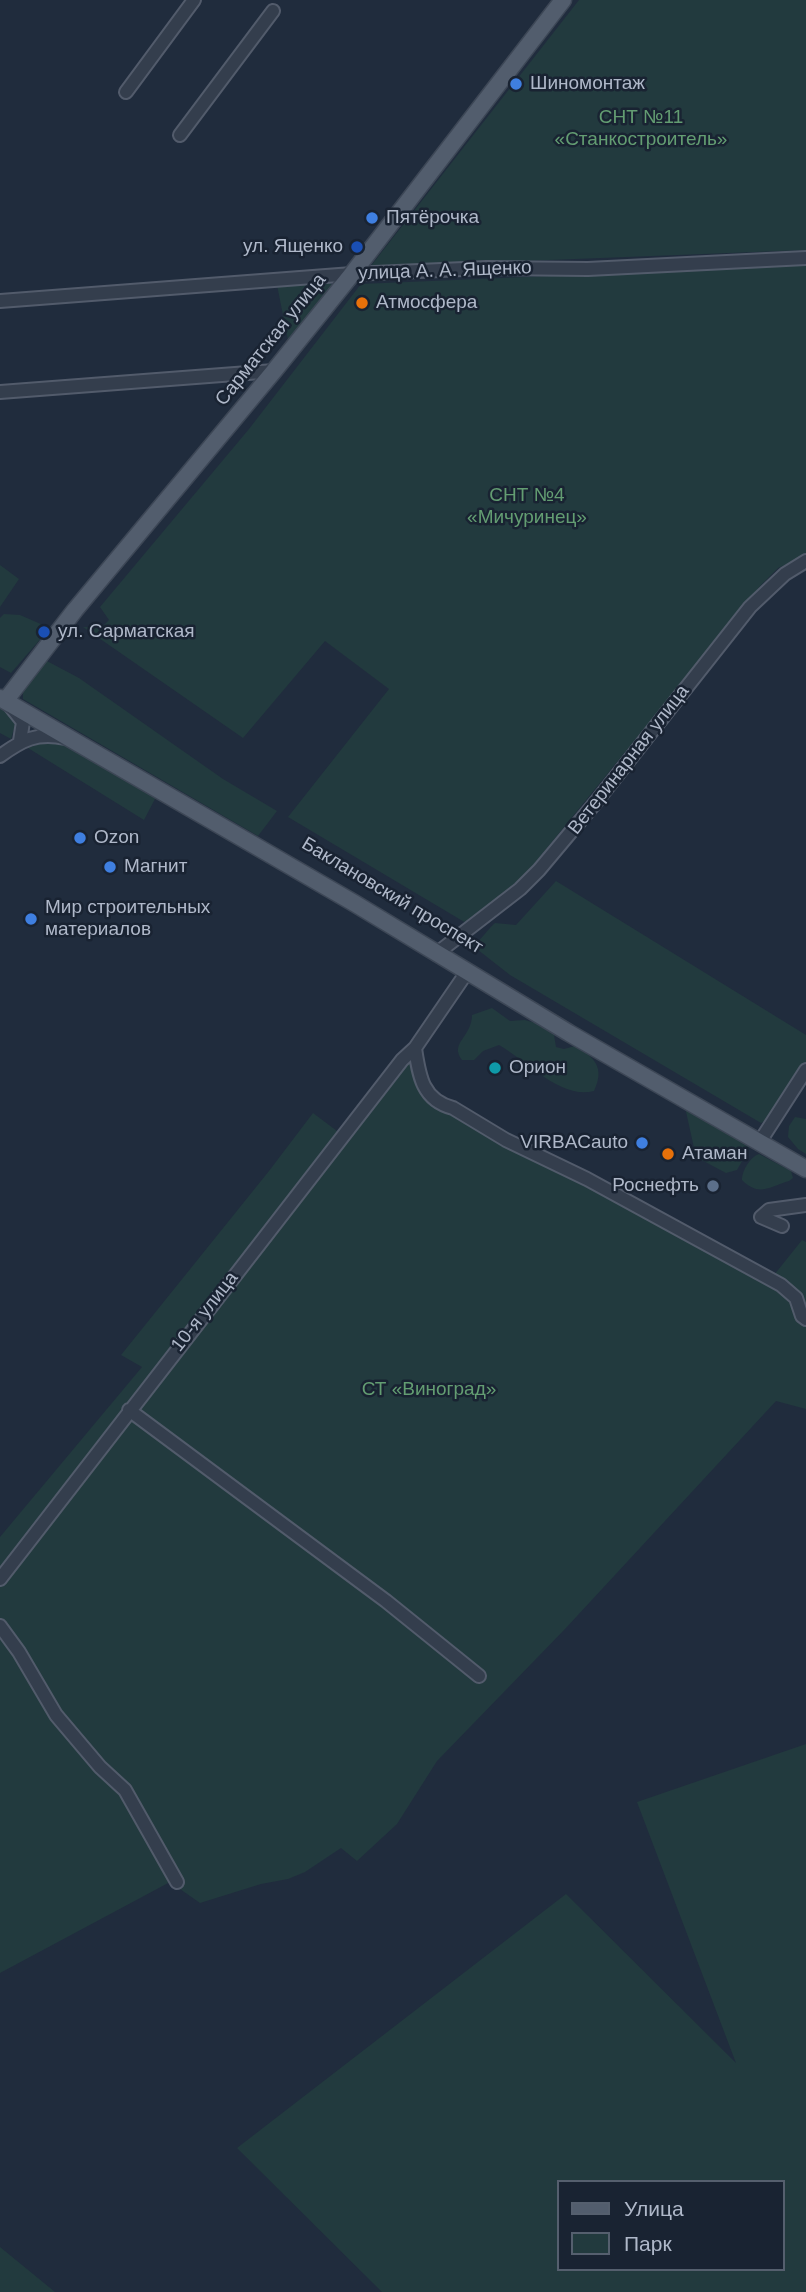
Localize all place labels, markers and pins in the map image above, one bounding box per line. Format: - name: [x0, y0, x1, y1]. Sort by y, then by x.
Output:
- place label: Шиномонтаж: [530, 73, 645, 95]
- marker: Шиномонтаж: [508, 76, 524, 92]
- place label: Пятёрочка: [386, 207, 479, 229]
- marker: Пятёрочка: [364, 210, 380, 226]
- place label: ул. Ященко: [243, 236, 343, 258]
- marker: ул. Ященко: [349, 239, 365, 255]
- place label: Атмосфера: [376, 292, 477, 314]
- marker: Атмосфера: [354, 295, 370, 311]
- place label: ул. Сарматская: [58, 621, 195, 643]
- marker: ул. Сарматская: [36, 624, 52, 640]
- place label: Ozon: [94, 827, 139, 849]
- marker: Ozon: [72, 830, 88, 846]
- place label: Магнит: [124, 856, 187, 878]
- marker: Магнит: [102, 859, 118, 875]
- place label: Мир строительных материалов: [45, 897, 210, 941]
- marker: Мир строительных материалов: [23, 911, 39, 927]
- place label: Орион: [509, 1057, 566, 1079]
- marker: Орион: [487, 1060, 503, 1076]
- place label: VIRBACauto: [520, 1132, 628, 1154]
- marker: VIRBACauto: [634, 1135, 650, 1151]
- place label: Атаман: [682, 1143, 747, 1165]
- marker: Атаман: [660, 1146, 676, 1162]
- place label: Роснефть: [612, 1175, 699, 1197]
- marker: Роснефть: [705, 1178, 721, 1194]

